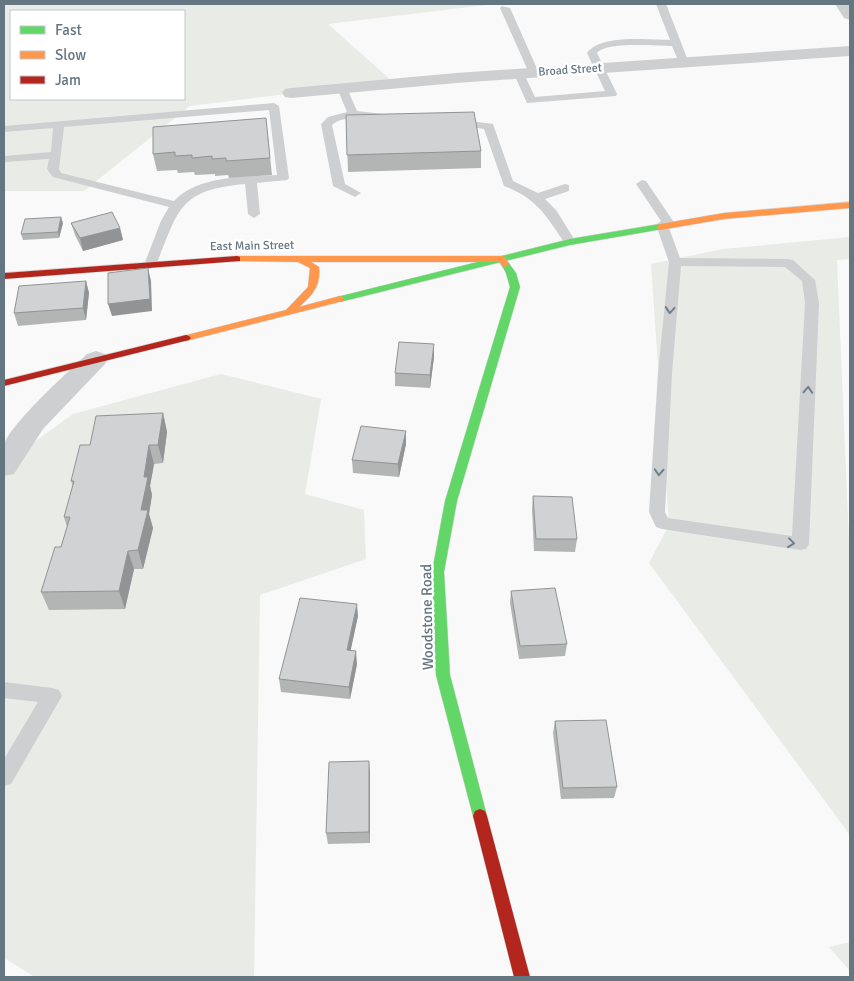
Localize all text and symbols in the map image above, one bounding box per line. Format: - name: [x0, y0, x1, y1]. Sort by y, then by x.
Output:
- legend: [10, 10, 185, 100]
- text: Fast: [55, 21, 82, 39]
- text: Slow: [55, 46, 86, 64]
- street label: Broad Street: [538, 60, 602, 80]
- text: Jam: [55, 71, 81, 89]
- street label: East Main Street: [210, 238, 294, 254]
- one-way arrow: [665, 306, 676, 314]
- one-way arrow: [802, 386, 813, 394]
- one-way arrow: [654, 469, 665, 477]
- one-way arrow: [787, 537, 795, 547]
- street label: Woodstone Road: [417, 564, 437, 670]

